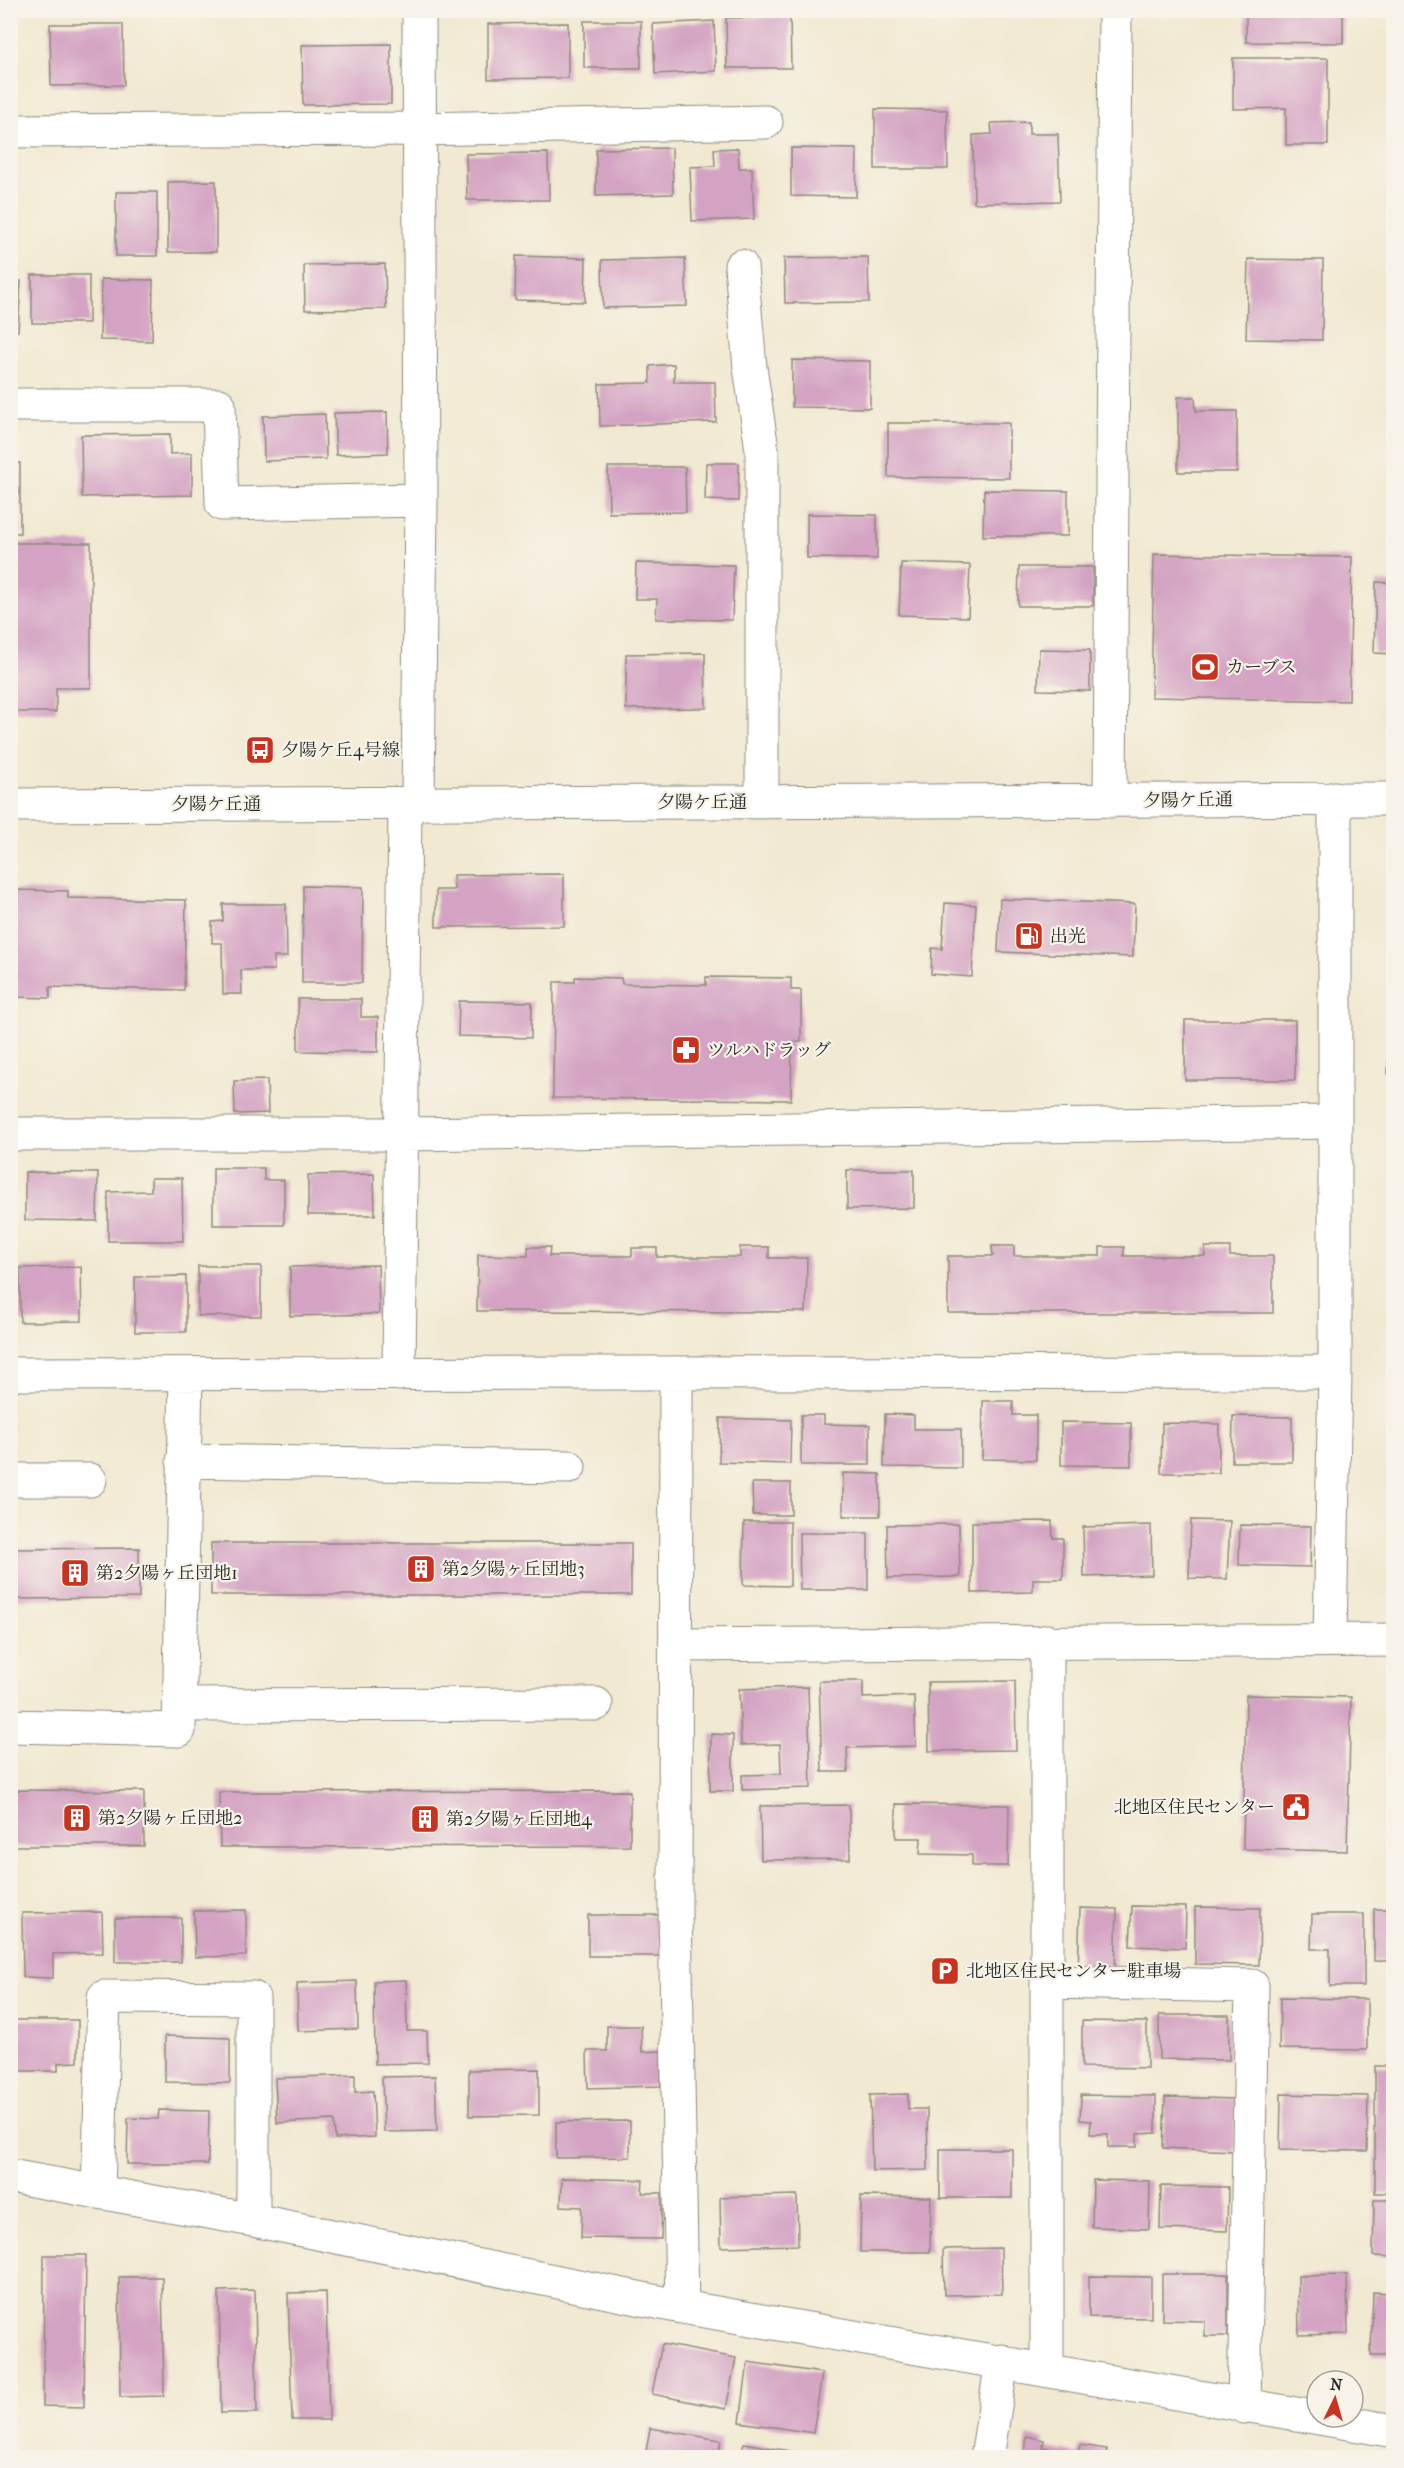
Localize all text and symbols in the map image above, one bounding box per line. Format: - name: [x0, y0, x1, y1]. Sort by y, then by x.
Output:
- sports icon: カーブス: [1189, 651, 1221, 683]
- place label: カーブス: [1226, 657, 1296, 678]
- bus stop icon: 夕陽ケ丘4号線: [244, 734, 276, 766]
- place label: 夕陽ケ丘4号線: [281, 740, 400, 761]
- street label: 夕陽ケ丘通: [1143, 789, 1233, 812]
- street label: 夕陽ケ丘通: [657, 792, 747, 813]
- street label: 夕陽ケ丘通: [171, 794, 261, 815]
- fuel station icon: 出光: [1013, 920, 1045, 952]
- place label: 出光: [1050, 926, 1086, 947]
- pharmacy icon: ツルハドラッグ: [670, 1034, 702, 1066]
- place label: ツルハドラッグ: [707, 1040, 831, 1061]
- building icon: 第2夕陽ヶ丘団地3: [405, 1553, 437, 1585]
- building icon: 第2夕陽ヶ丘団地1: [59, 1557, 91, 1589]
- place label: 第2夕陽ヶ丘団地3: [442, 1559, 585, 1580]
- place label: 第2夕陽ヶ丘団地1: [96, 1563, 238, 1584]
- public building icon: 北地区住民センター: [1280, 1791, 1312, 1823]
- place label: 北地区住民センター: [1114, 1797, 1275, 1818]
- building icon: 第2夕陽ヶ丘団地2: [61, 1802, 93, 1834]
- building icon: 第2夕陽ヶ丘団地4: [409, 1803, 441, 1835]
- place label: 第2夕陽ヶ丘団地2: [98, 1808, 243, 1829]
- place label: 第2夕陽ヶ丘団地4: [446, 1809, 592, 1830]
- parking icon: 北地区住民センター駐車場: [929, 1955, 961, 1987]
- place label: 北地区住民センター駐車場: [966, 1961, 1181, 1982]
- north arrow: [1305, 2369, 1365, 2429]
- text: N: [1329, 2375, 1344, 2395]

